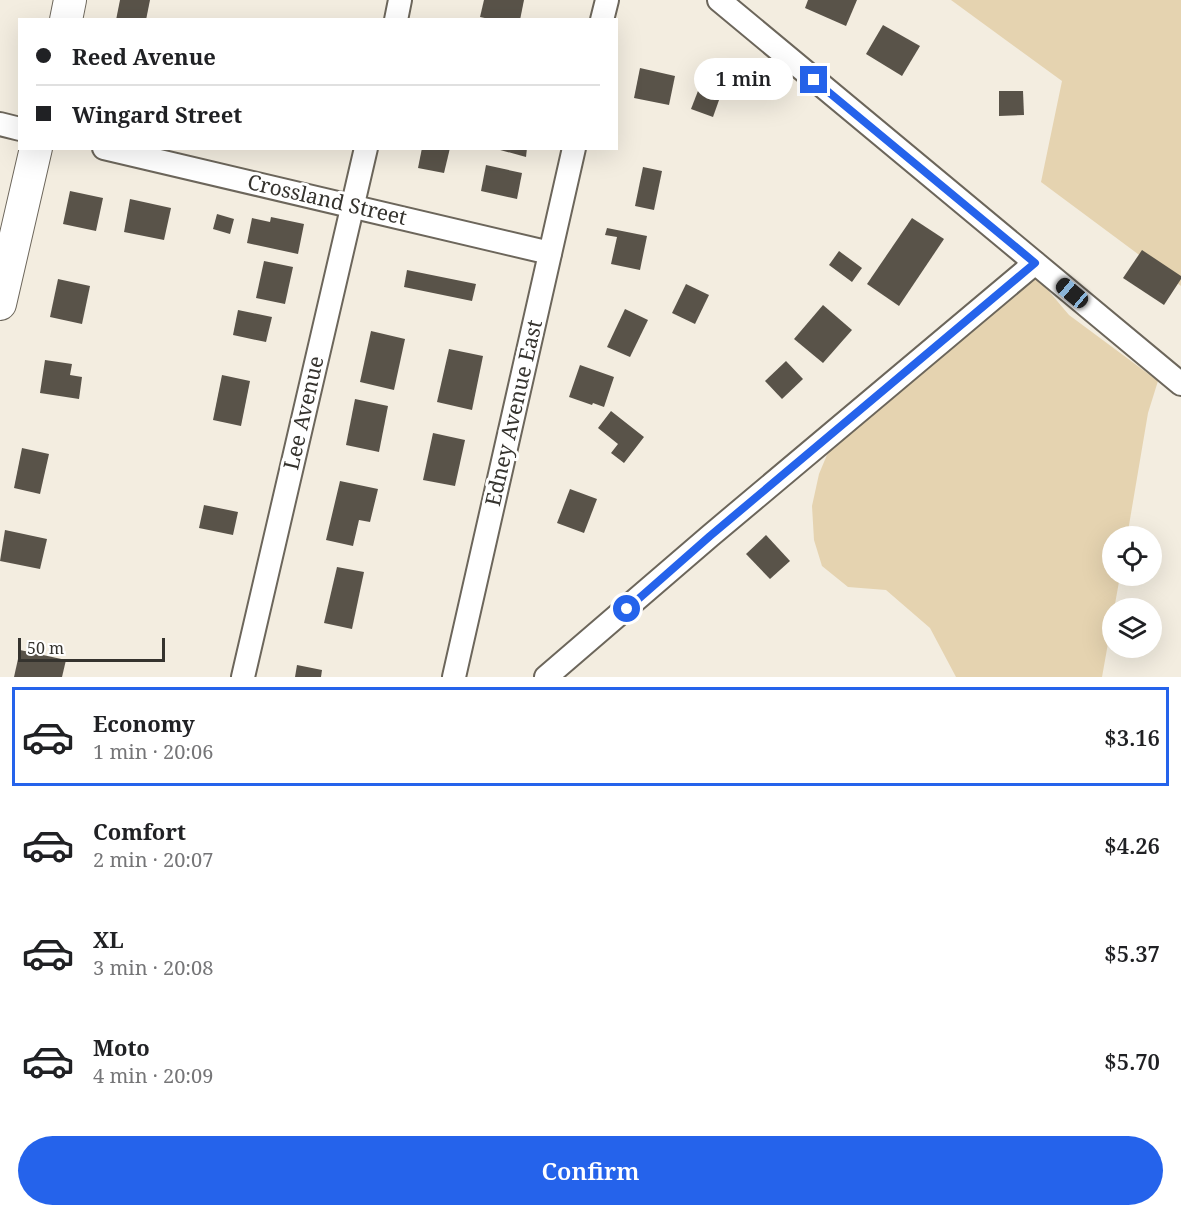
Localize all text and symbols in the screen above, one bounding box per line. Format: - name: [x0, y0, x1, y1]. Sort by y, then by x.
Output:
- text: Reed Avenue: [72, 41, 216, 71]
- callout: 1 min: [694, 59, 793, 101]
- text: 1 min: [716, 65, 771, 92]
- route end: [800, 66, 827, 93]
- text: Wingard Street: [72, 99, 242, 129]
- street label: Crossland Street: [245, 167, 410, 231]
- car: [1052, 275, 1092, 311]
- street label: Edney Avenue East: [478, 317, 548, 509]
- street label: Lee Avenue: [276, 353, 330, 472]
- map controls: [1102, 526, 1162, 658]
- button: locate: [1102, 526, 1162, 586]
- route start: [613, 595, 640, 622]
- button: layers: [1102, 598, 1162, 658]
- scale bar: [18, 635, 165, 662]
- text: 50 m: [27, 637, 64, 659]
- text: Economy: [93, 708, 195, 738]
- icon: car: [21, 710, 75, 764]
- text: $3.16: [1104, 722, 1160, 752]
- text: 1 min · 20:06: [93, 738, 213, 765]
- text: Comfort: [93, 816, 186, 846]
- icon: car: [21, 818, 75, 872]
- text: $4.26: [1104, 830, 1160, 860]
- text: 2 min · 20:07: [93, 846, 213, 873]
- text: XL: [93, 924, 124, 954]
- icon: car: [21, 926, 75, 980]
- text: $5.37: [1104, 938, 1160, 968]
- text: 3 min · 20:08: [93, 954, 213, 981]
- text: Moto: [93, 1032, 150, 1062]
- icon: car: [21, 1034, 75, 1088]
- text: $5.70: [1104, 1046, 1160, 1076]
- text: 4 min · 20:09: [93, 1062, 213, 1089]
- button: Confirm: [18, 1136, 1163, 1205]

